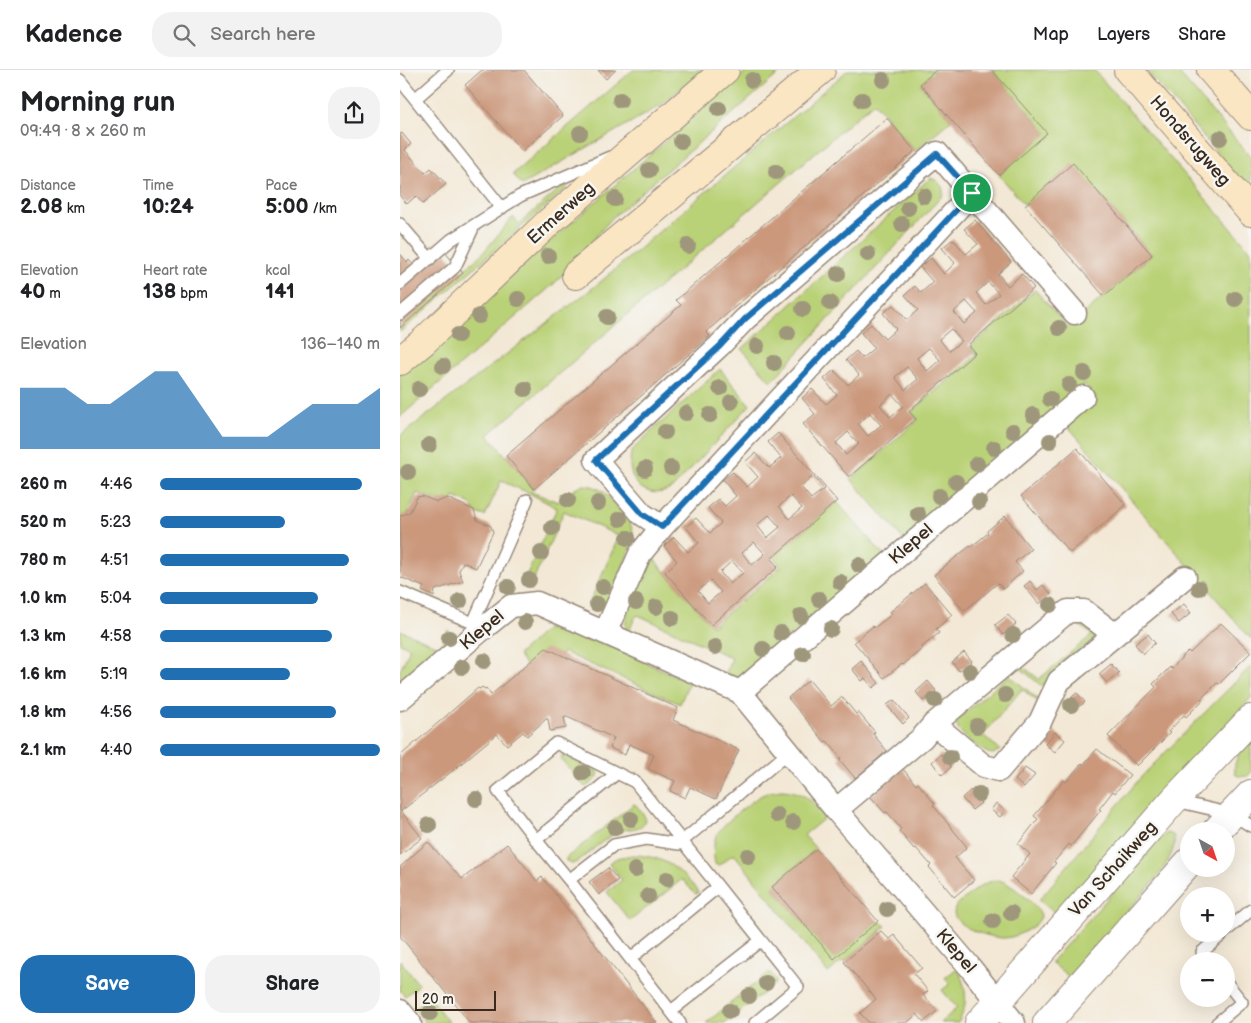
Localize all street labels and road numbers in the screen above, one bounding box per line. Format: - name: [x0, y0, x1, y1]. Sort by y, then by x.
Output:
- street label: Hondsrugweg: [1145, 92, 1235, 190]
- street label: Ermerweg: [523, 177, 599, 249]
- street label: Klepel: [885, 519, 937, 569]
- street label: Klepel: [456, 605, 508, 655]
- street label: Van Schaikweg: [1065, 817, 1161, 921]
- street label: Klepel: [931, 925, 981, 977]

